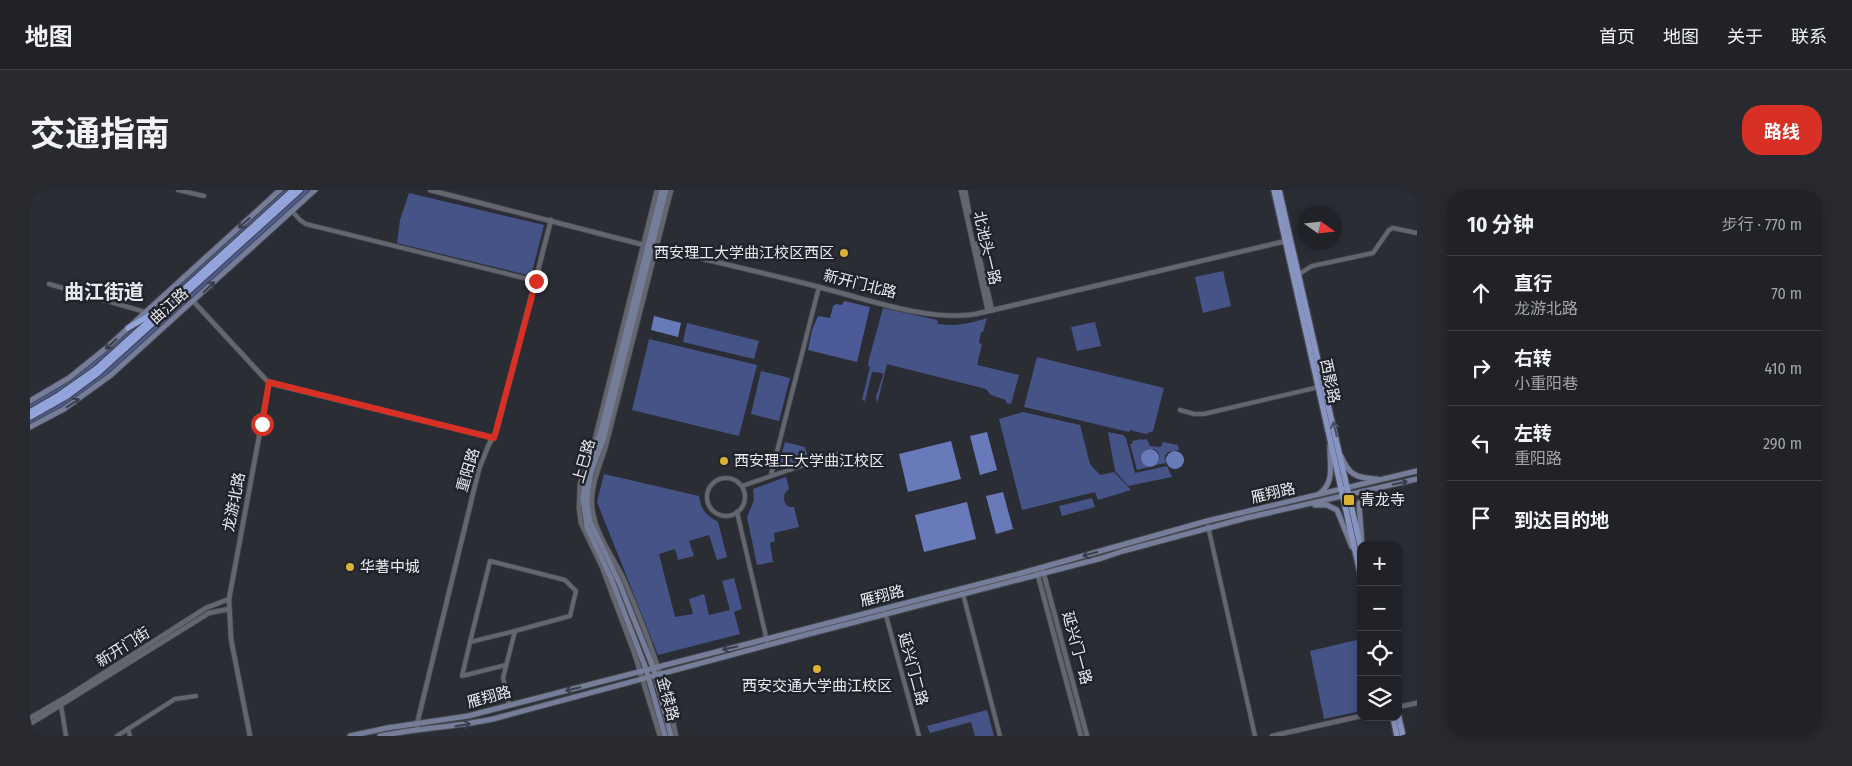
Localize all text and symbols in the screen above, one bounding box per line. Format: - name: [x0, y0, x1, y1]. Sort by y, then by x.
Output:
- text: 地图: [25, 23, 73, 51]
- text: 首页: [1599, 26, 1635, 48]
- text: 地图: [1663, 26, 1699, 48]
- text: 关于: [1727, 26, 1763, 48]
- text: 联系: [1791, 26, 1827, 48]
- button: 路线: [1742, 105, 1822, 155]
- text: 交通指南: [30, 113, 170, 155]
- north arrow: [1297, 205, 1342, 250]
- street label: 北池头一路: [970, 209, 1004, 287]
- text: 10 分钟: [1467, 212, 1534, 238]
- text: 步行 · 770 m: [1722, 215, 1802, 234]
- one-way arrow: [238, 217, 251, 229]
- place label: 西安理工大学曲江校区西区: [654, 244, 834, 262]
- marker: 西安理工大学曲江校区西区: [838, 247, 850, 259]
- street label: 新开门北路: [821, 266, 899, 302]
- route end: [525, 270, 548, 293]
- text: 直行: [1514, 272, 1552, 295]
- icon: ahead: [1467, 279, 1495, 307]
- district label: 曲江街道: [64, 280, 144, 304]
- one-way arrow: [203, 281, 216, 293]
- street label: 曲江路: [146, 284, 192, 328]
- text: 70 m: [1771, 284, 1802, 303]
- text: 龙游北路: [1514, 299, 1578, 318]
- one-way arrow: [104, 338, 117, 349]
- text: 右转: [1514, 347, 1552, 370]
- icon: right: [1467, 354, 1495, 382]
- street label: 西影路: [1317, 357, 1343, 405]
- text: 410 m: [1764, 359, 1802, 378]
- text: 小重阳巷: [1514, 374, 1578, 393]
- one-way arrow: [65, 398, 79, 408]
- route start: [251, 413, 274, 436]
- one-way arrow: [1330, 422, 1339, 438]
- text: 左转: [1514, 422, 1552, 445]
- icon: left: [1467, 429, 1495, 457]
- text: 290 m: [1763, 434, 1802, 453]
- street label: 上巳路: [569, 437, 599, 485]
- street label: 重阳路: [453, 446, 483, 494]
- text: 重阳路: [1514, 449, 1562, 468]
- place label: 西安理工大学曲江校区: [734, 452, 884, 470]
- marker: 西安理工大学曲江校区: [718, 455, 730, 467]
- street label: 龙游北路: [219, 471, 249, 533]
- one-way arrow: [1392, 478, 1408, 487]
- street label: 雁翔路: [1249, 479, 1297, 507]
- place label: 青龙寺: [1360, 491, 1405, 509]
- marker: 青龙寺: [1342, 493, 1356, 507]
- icon: arrive: [1467, 504, 1495, 532]
- text: 到达目的地: [1514, 509, 1609, 532]
- map controls: [1357, 541, 1402, 721]
- button: +: [1357, 541, 1402, 586]
- one-way arrow: [1083, 550, 1099, 559]
- place label: 华著中城: [360, 558, 420, 576]
- marker: 华著中城: [344, 561, 356, 573]
- street label: 雁翔路: [858, 582, 906, 610]
- button: −: [1357, 586, 1402, 631]
- street label: 延兴门一路: [1059, 609, 1095, 687]
- street label: 新开门街: [93, 623, 153, 671]
- street label: 延兴门二路: [895, 630, 931, 708]
- button: locate: [1357, 631, 1402, 676]
- one-way arrow: [722, 644, 738, 653]
- marker: 西安交通大学曲江校区: [811, 663, 823, 675]
- street label: 金犊路: [653, 675, 683, 723]
- button: layers: [1357, 676, 1402, 721]
- place label: 西安交通大学曲江校区: [742, 677, 892, 695]
- street label: 雁翔路: [465, 682, 513, 712]
- one-way arrow: [565, 685, 581, 694]
- one-way arrow: [455, 719, 471, 729]

